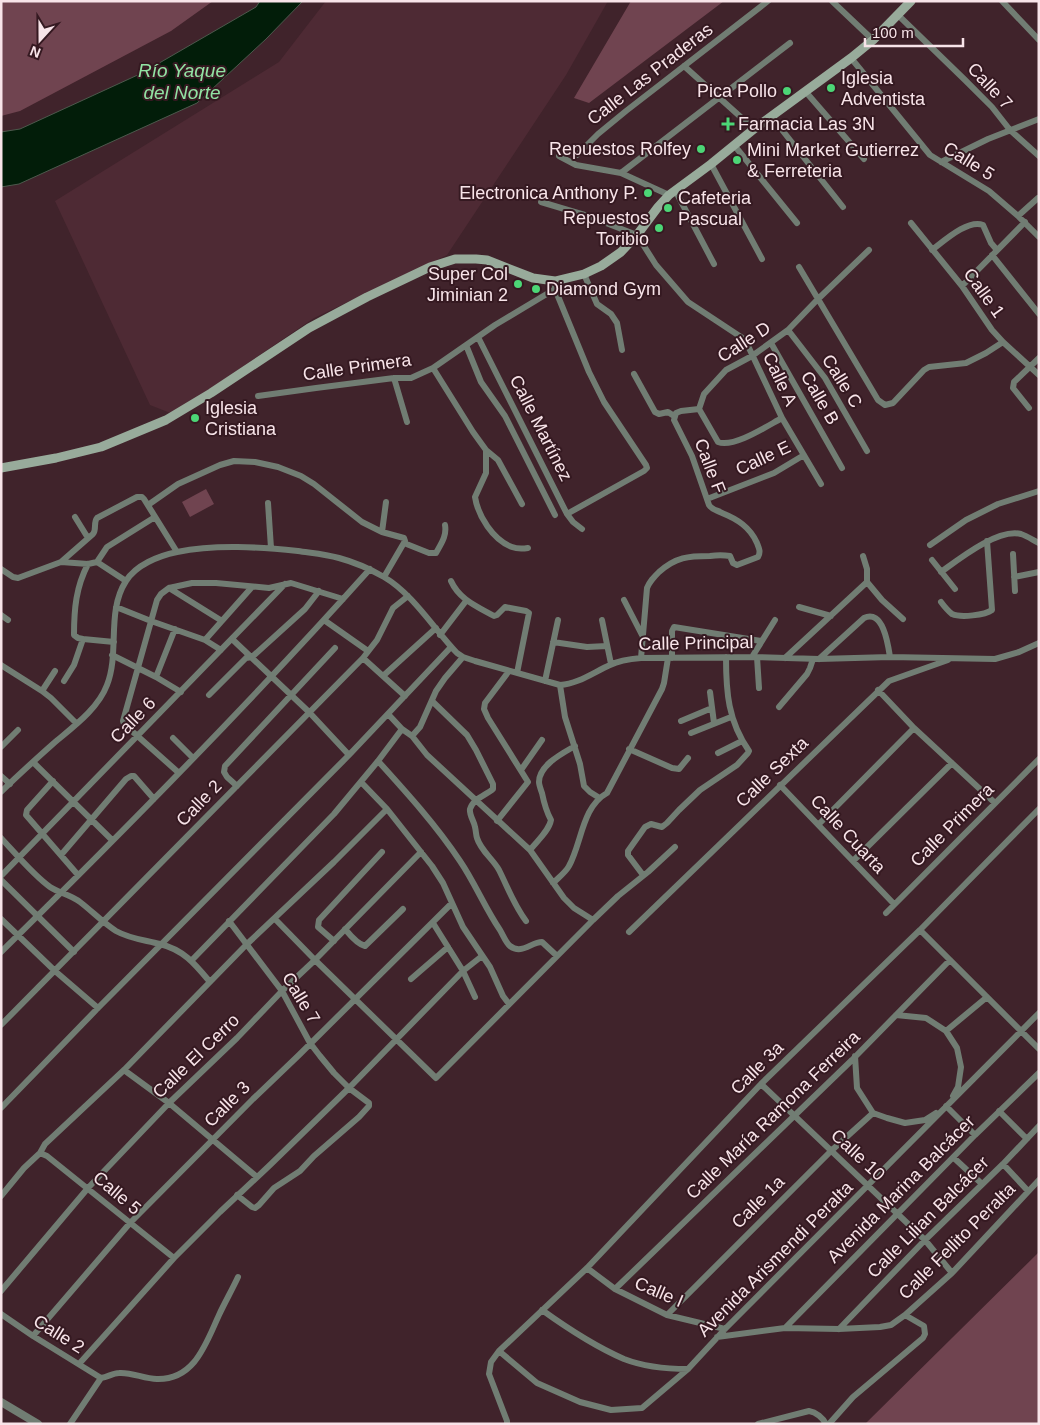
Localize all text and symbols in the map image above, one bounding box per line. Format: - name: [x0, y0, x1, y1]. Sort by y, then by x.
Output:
- north arrow: [15, 15, 65, 65]
- scale bar: [865, 15, 962, 47]
- street label: Calle Las Praderas: [584, 19, 716, 129]
- text: 100 m: [872, 24, 914, 41]
- text: N: [28, 43, 43, 61]
- street label: Calle 7: [964, 59, 1016, 113]
- water label: Río Yaque del Norte: [138, 60, 226, 103]
- place label: Iglesia Adventista: [841, 68, 926, 109]
- place label: Pica Pollo: [697, 81, 777, 101]
- marker: Iglesia Adventista: [825, 82, 837, 94]
- marker: Pica Pollo: [781, 85, 793, 97]
- place label: Farmacia Las 3N: [738, 114, 875, 134]
- marker: Farmacia Las 3N: [722, 118, 734, 130]
- street label: Calle 5: [940, 138, 998, 184]
- place label: Repuestos Rolfey: [549, 139, 691, 159]
- place label: Mini Market Gutierrez & Ferreteria: [747, 140, 919, 181]
- marker: Repuestos Rolfey: [695, 143, 707, 155]
- marker: Mini Market Gutierrez & Ferreteria: [731, 154, 743, 166]
- place label: Electronica Anthony P.: [459, 183, 638, 203]
- marker: Electronica Anthony P.: [642, 187, 654, 199]
- place label: Cafeteria Pascual: [678, 188, 752, 229]
- marker: Cafeteria Pascual: [662, 202, 674, 214]
- place label: Repuestos Toribio: [563, 208, 649, 249]
- marker: Repuestos Toribio: [653, 222, 665, 234]
- place label: Super Col Jiminian 2: [427, 264, 508, 305]
- street label: Calle 1: [959, 264, 1009, 322]
- marker: Super Col Jiminian 2: [512, 278, 524, 290]
- place label: Diamond Gym: [546, 279, 661, 299]
- marker: Diamond Gym: [530, 283, 542, 295]
- street label: Calle D: [714, 318, 774, 366]
- street label: Calle Primera: [302, 349, 413, 384]
- street label: Calle A: [759, 349, 801, 409]
- street label: Calle C: [818, 351, 866, 411]
- street label: Calle B: [797, 368, 843, 428]
- street label: Calle Martínez: [506, 372, 576, 484]
- place label: Iglesia Cristiana: [205, 398, 277, 439]
- marker: Iglesia Cristiana: [189, 412, 201, 424]
- street label: Calle F: [690, 436, 730, 496]
- street label: Calle E: [732, 437, 794, 479]
- street label: Calle Principal: [638, 632, 754, 654]
- street label: Calle 6: [106, 693, 160, 747]
- street label: Calle Sexta: [732, 732, 813, 811]
- street label: Calle 2: [172, 776, 226, 830]
- street label: Calle Primera: [906, 779, 998, 871]
- street label: Calle Cuarta: [807, 791, 890, 878]
- street label: Calle 7: [278, 969, 324, 1027]
- street label: Calle El Cerro: [149, 1010, 243, 1102]
- street label: Calle María Ramona Ferreira: [682, 1026, 864, 1203]
- street label: Calle 3a: [727, 1037, 788, 1098]
- street label: Calle 3: [200, 1077, 254, 1131]
- street label: Avenida Marina Balcácer: [823, 1111, 979, 1267]
- street label: Calle 10: [827, 1125, 889, 1185]
- street label: Calle Lilian Balcácer: [863, 1152, 993, 1282]
- street label: Calle 5: [89, 1167, 145, 1219]
- street label: Calle 1a: [728, 1171, 789, 1232]
- street label: Avenida Arismendi Peralta: [693, 1177, 857, 1341]
- street label: Calle Fellito Peralta: [895, 1178, 1020, 1303]
- street label: Calle I: [632, 1273, 686, 1311]
- street label: Calle 2: [30, 1311, 88, 1357]

